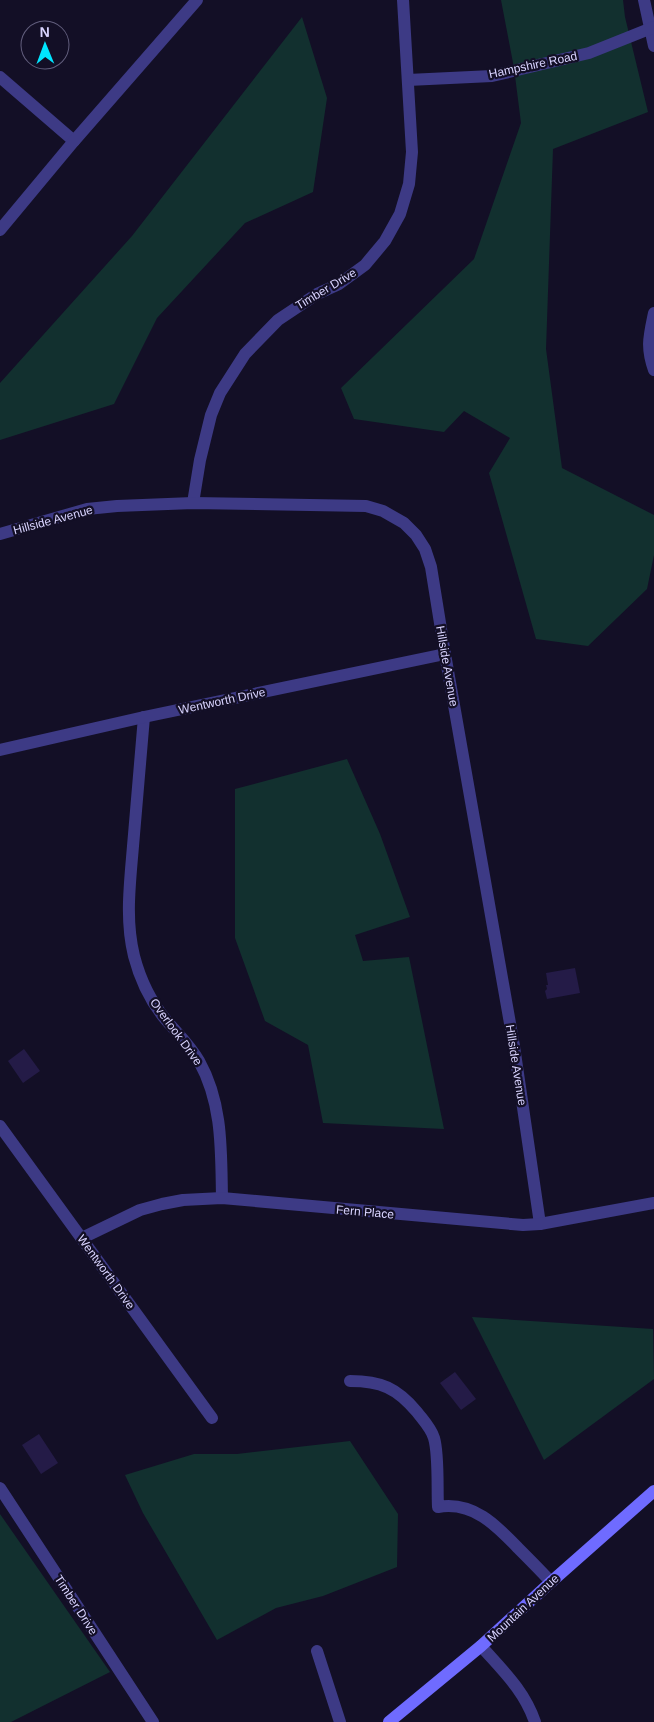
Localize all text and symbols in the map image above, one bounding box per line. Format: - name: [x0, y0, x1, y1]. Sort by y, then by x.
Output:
- north arrow: [20, 20, 70, 70]
- text: N: [40, 24, 50, 40]
- street label: Hampshire Road: [488, 49, 578, 81]
- street label: Timber Drive: [293, 265, 359, 313]
- street label: Hillside Avenue: [12, 503, 95, 537]
- street label: Hillside Avenue: [433, 624, 461, 708]
- street label: Wentworth Drive: [177, 685, 267, 717]
- street label: Overlook Drive: [147, 996, 205, 1068]
- street label: Hillside Avenue: [503, 1023, 529, 1107]
- street label: Fern Place: [335, 1202, 395, 1222]
- street label: Wentworth Drive: [74, 1232, 138, 1312]
- street label: Mountain Avenue: [484, 1571, 562, 1645]
- street label: Timber Drive: [52, 1573, 101, 1638]

